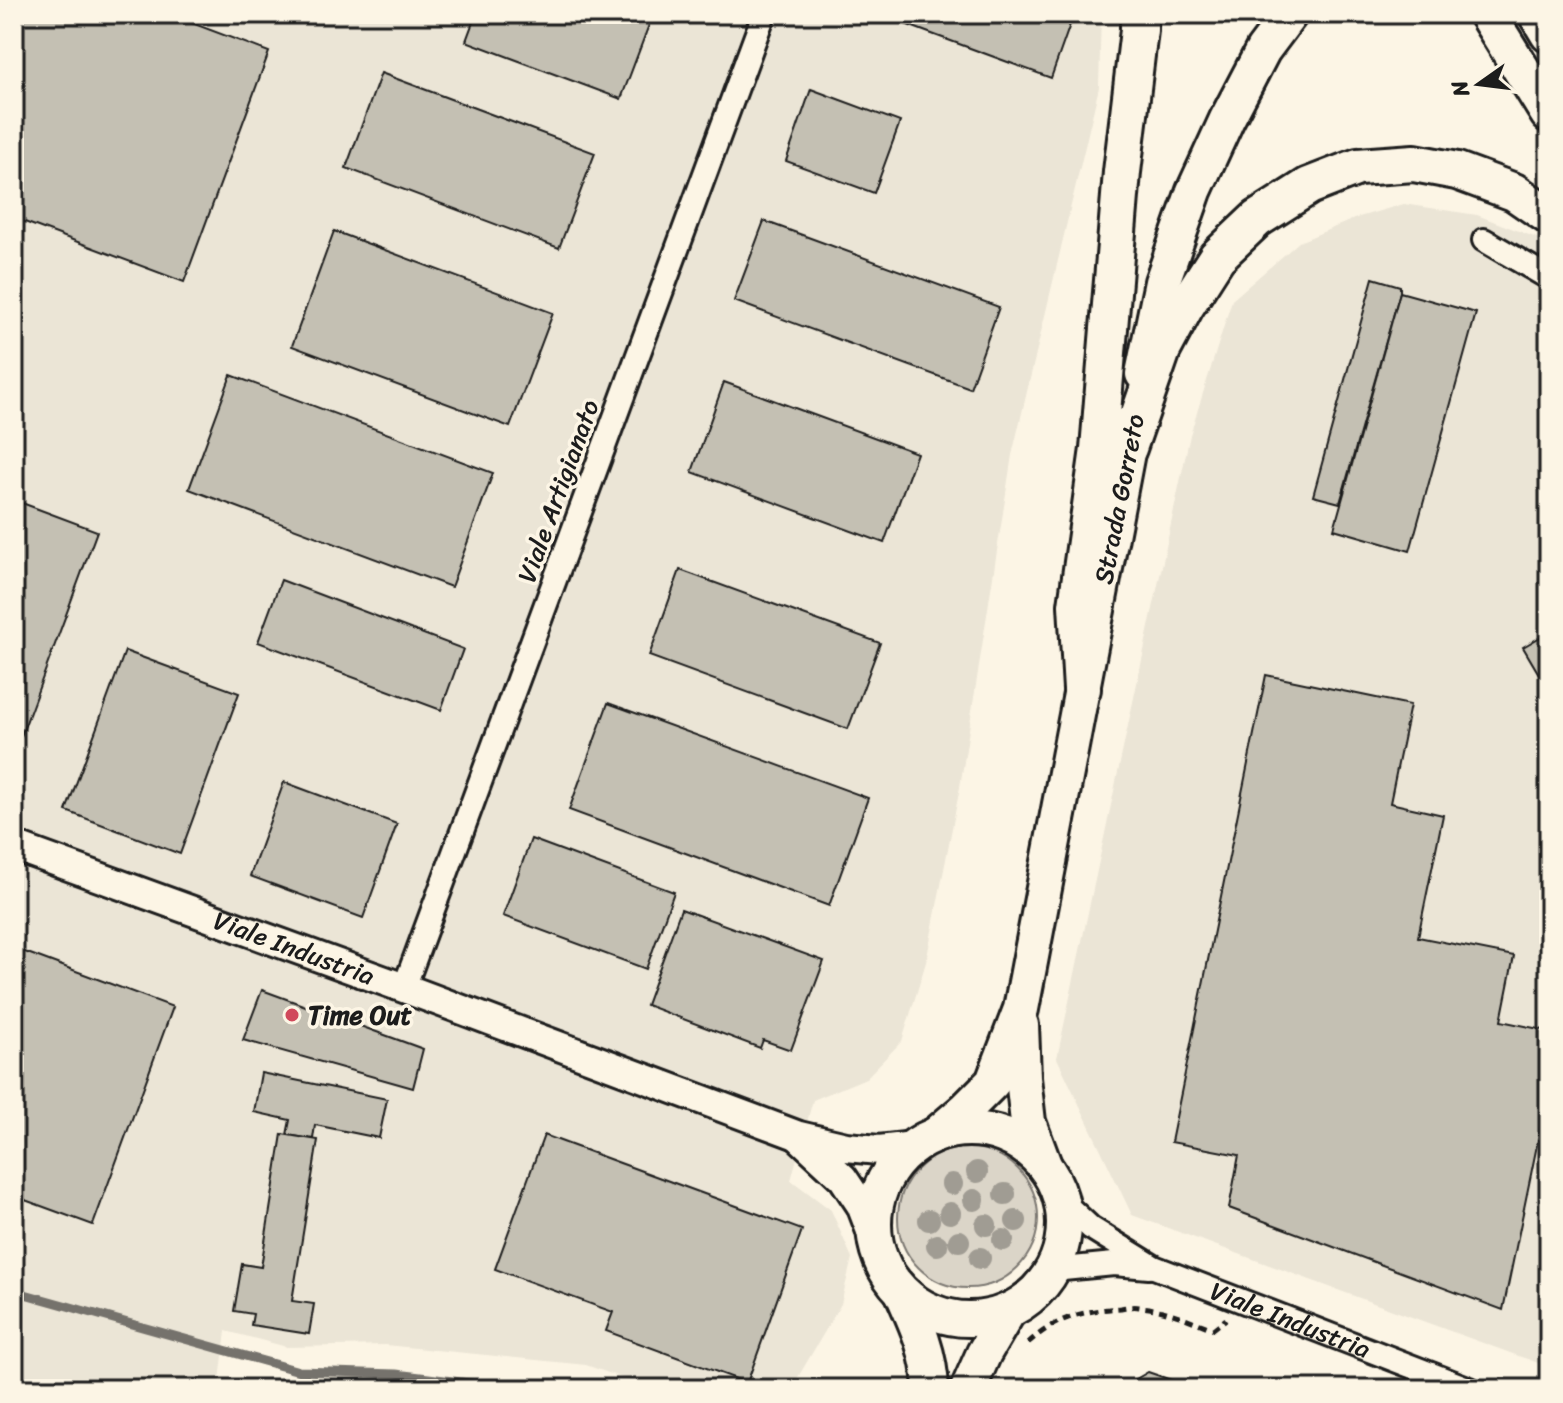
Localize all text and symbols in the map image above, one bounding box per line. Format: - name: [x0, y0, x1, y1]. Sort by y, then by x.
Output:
- north arrow: [1439, 44, 1519, 124]
- text: N: [1439, 76, 1481, 102]
- street label: Viale Artigianato: [504, 393, 612, 589]
- street label: Strada Gorreto: [1080, 410, 1158, 588]
- street label: Viale Industria: [207, 897, 381, 998]
- place label: Time Out: [308, 992, 413, 1038]
- marker: Time Out: [283, 1006, 301, 1024]
- street label: Viale Industria: [1204, 1268, 1377, 1372]

